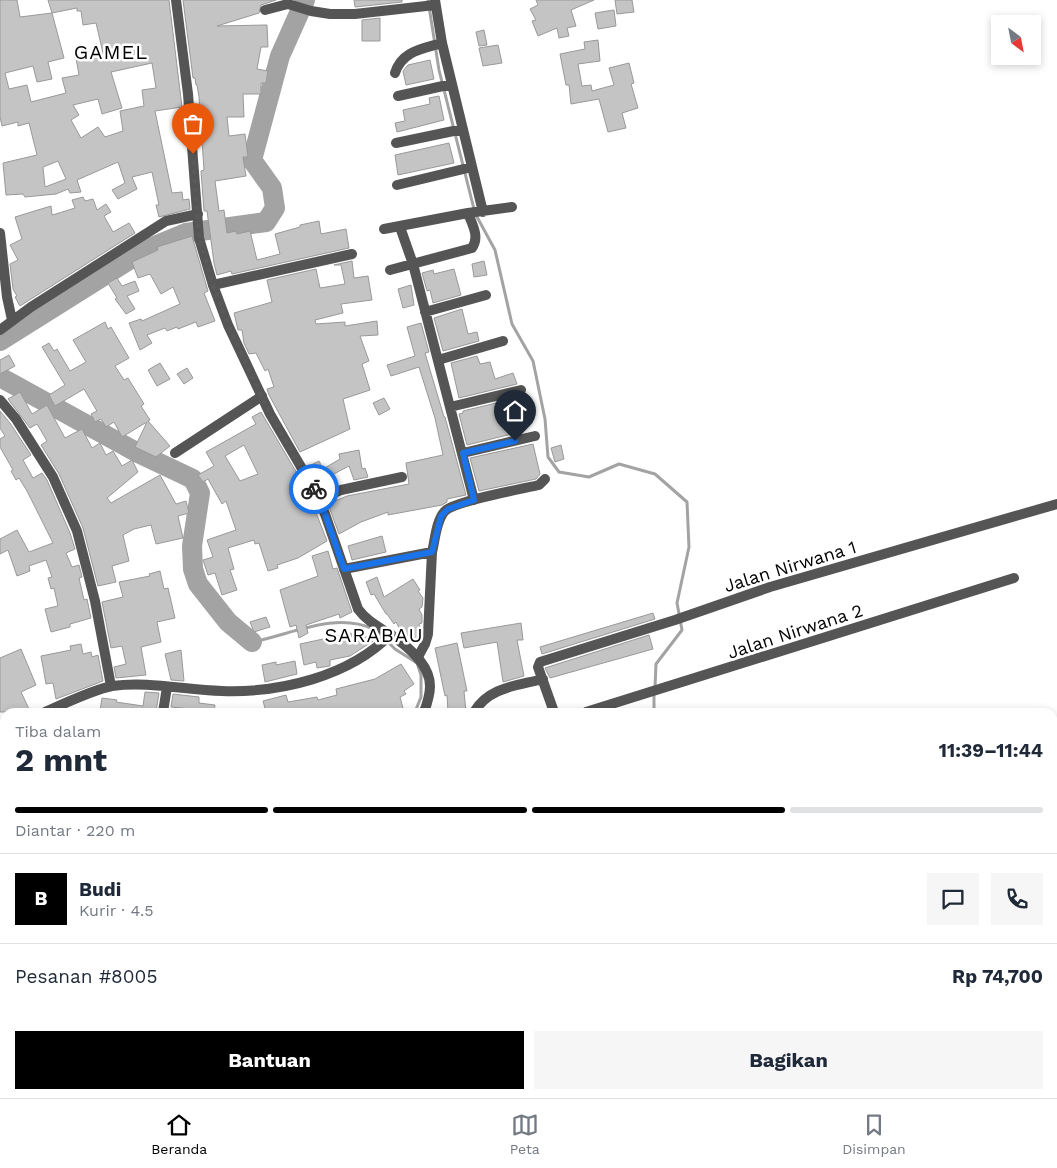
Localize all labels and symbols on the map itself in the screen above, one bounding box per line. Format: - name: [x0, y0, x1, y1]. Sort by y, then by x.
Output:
- north arrow: [991, 15, 1041, 65]
- district label: GAMEL: [74, 40, 148, 64]
- pin: [172, 103, 214, 154]
- pin: [494, 390, 536, 441]
- courier: [289, 464, 339, 514]
- street label: Jalan Nirwana 1: [721, 536, 859, 596]
- street label: Jalan Nirwana 2: [725, 599, 865, 663]
- district label: SARABAU: [324, 623, 424, 647]

